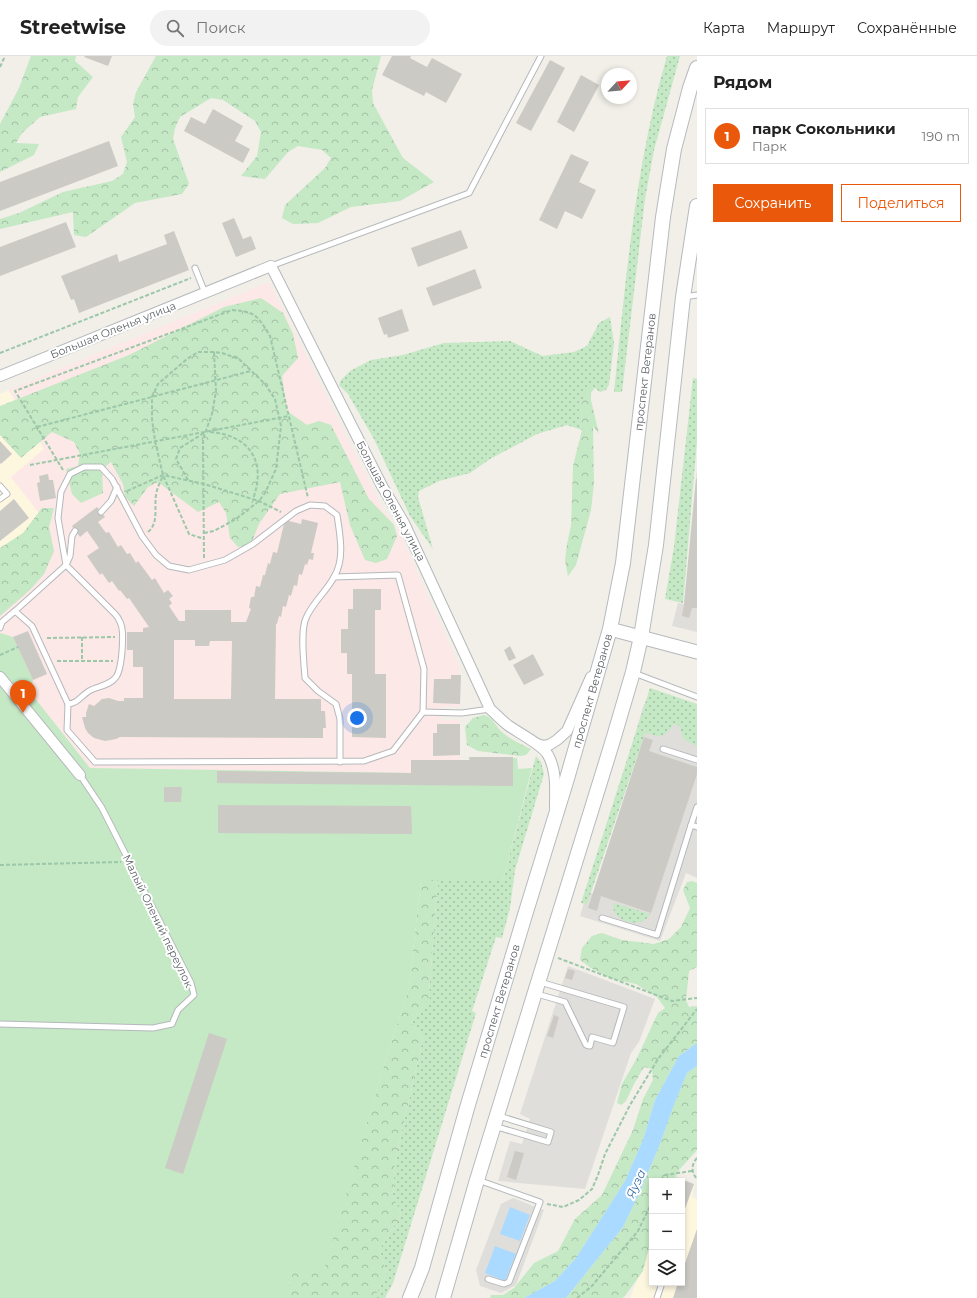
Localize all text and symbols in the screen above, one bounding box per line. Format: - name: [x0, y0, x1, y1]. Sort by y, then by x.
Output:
- search box: [150, 10, 430, 46]
- text: Streetwise: [20, 16, 126, 39]
- icon: search: [164, 17, 186, 39]
- text: Поиск: [196, 18, 245, 37]
- text: Карта: [703, 19, 745, 37]
- text: Маршрут: [767, 19, 835, 37]
- text: Сохранённые: [857, 19, 957, 37]
- north arrow: [601, 68, 637, 104]
- text: Рядом: [713, 72, 772, 92]
- text: парк Сокольники: [752, 119, 896, 138]
- text: 1: [724, 128, 730, 144]
- text: 190 m: [922, 128, 960, 144]
- text: Парк: [752, 138, 787, 154]
- button: Сохранить: [713, 184, 833, 222]
- button: Поделиться: [841, 184, 961, 222]
- street label: Большая Оленья улица: [48, 298, 178, 362]
- street label: проспект Ветеранов: [631, 312, 659, 432]
- street label: Большая Оленья улица: [353, 438, 429, 564]
- street label: проспект Ветеранов: [569, 632, 615, 750]
- pin: 1: [10, 680, 36, 713]
- your location: [347, 708, 367, 728]
- street label: Малый Олений переулок: [120, 852, 197, 990]
- street label: проспект Ветеранов: [475, 943, 523, 1060]
- water label: Яуза: [622, 1167, 649, 1201]
- map controls: [649, 1178, 685, 1286]
- button: +: [649, 1178, 685, 1214]
- button: −: [649, 1214, 685, 1250]
- button: layers: [649, 1250, 685, 1286]

